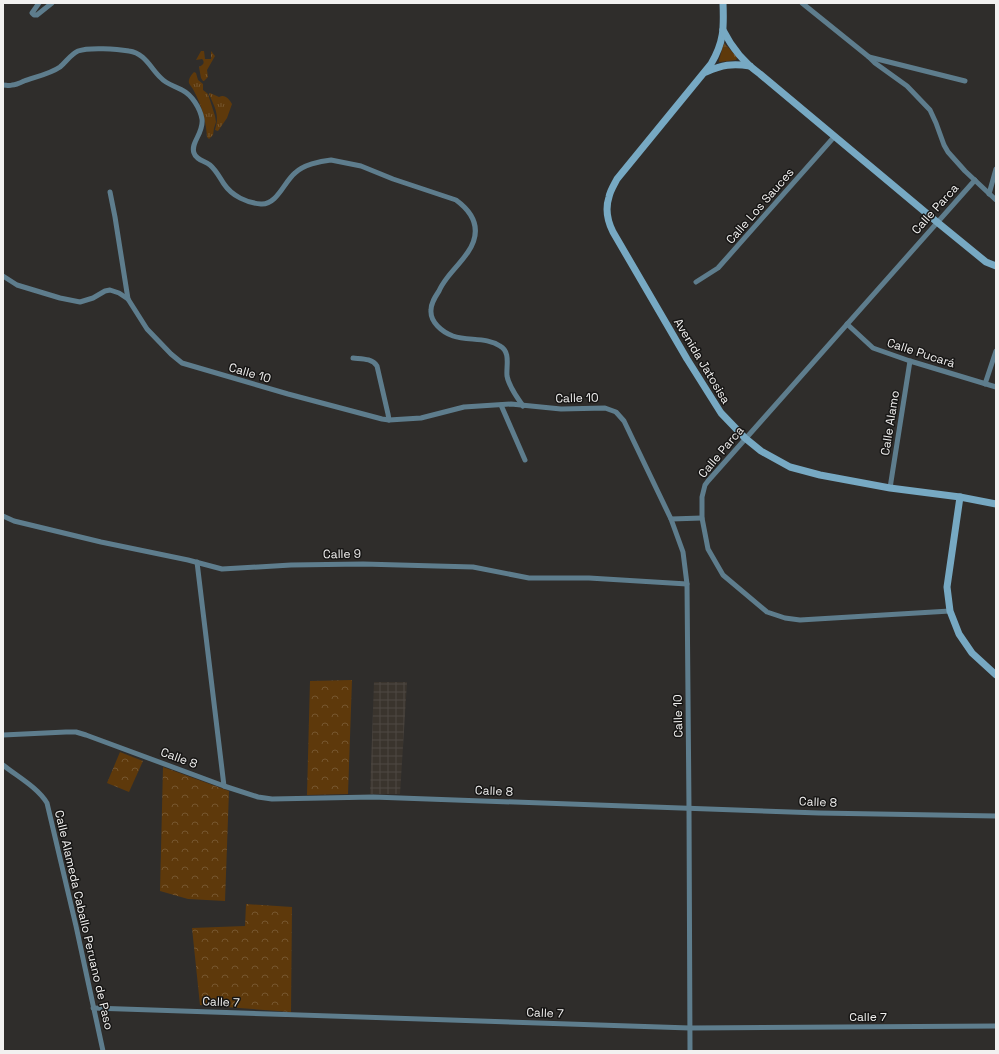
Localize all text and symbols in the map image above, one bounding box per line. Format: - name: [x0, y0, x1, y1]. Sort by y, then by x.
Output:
- street label: Calle Los Sauces: [722, 165, 798, 247]
- street label: Calle Parca: [908, 180, 962, 238]
- street label: Avenida Jatosisa: [670, 315, 734, 407]
- street label: Calle Pucará: [885, 334, 957, 372]
- street label: Calle 10: [227, 359, 273, 387]
- street label: Calle Alamo: [877, 389, 903, 457]
- street label: Calle 10: [555, 390, 599, 406]
- street label: Calle Parca: [695, 423, 747, 481]
- street label: Calle 9: [323, 546, 361, 562]
- street label: Calle 10: [670, 694, 686, 738]
- street label: Calle 8: [158, 744, 200, 772]
- street label: Calle 8: [475, 782, 513, 800]
- street label: Calle 8: [799, 793, 837, 811]
- street label: Calle Alameda Caballo Peruano de Paso: [51, 809, 117, 1031]
- street label: Calle 7: [202, 993, 240, 1011]
- street label: Calle 7: [526, 1004, 564, 1022]
- street label: Calle 7: [849, 1009, 887, 1025]

